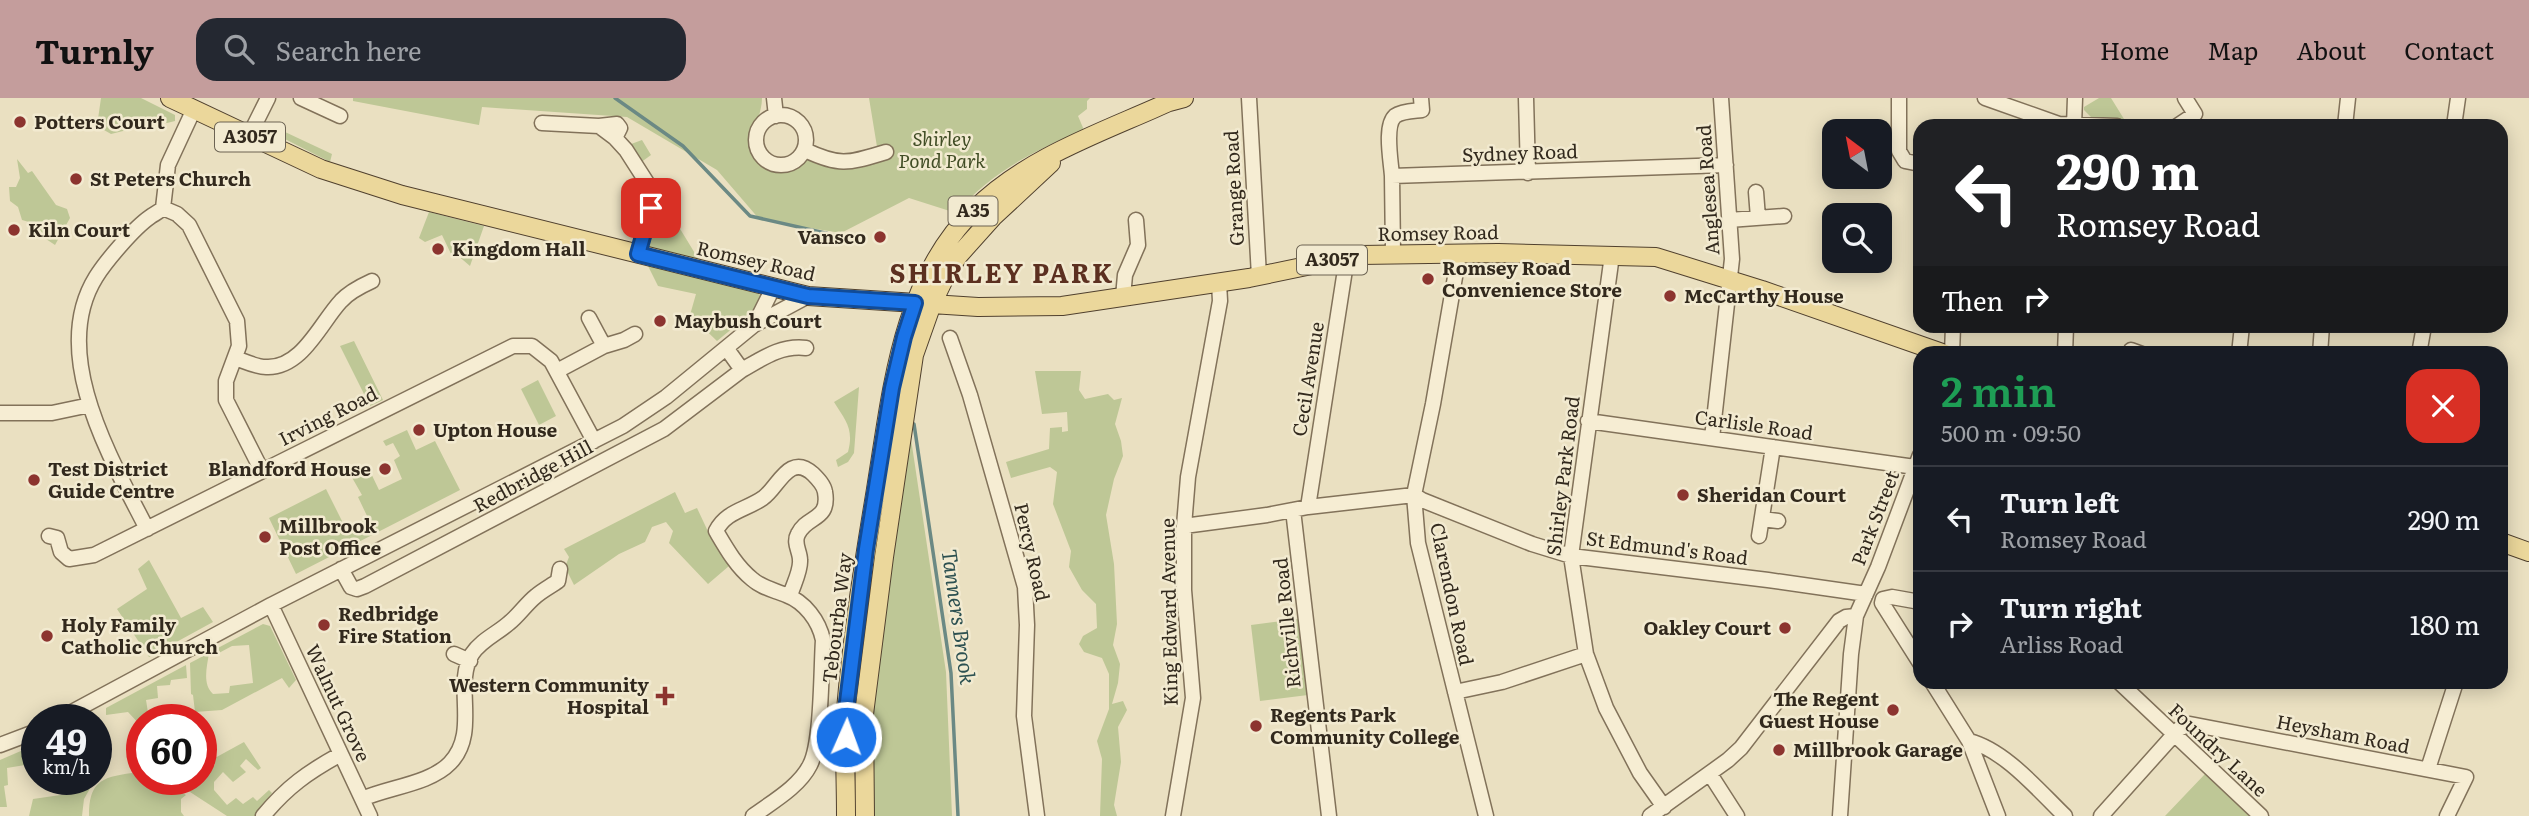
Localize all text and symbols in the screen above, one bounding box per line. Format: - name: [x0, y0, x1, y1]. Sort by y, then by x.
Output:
- search box: [196, 18, 686, 81]
- text: Turnly: [35, 25, 154, 74]
- icon: search: [220, 30, 258, 68]
- text: Search here: [276, 30, 421, 69]
- text: Home: [2100, 32, 2169, 67]
- text: Map: [2207, 32, 2258, 67]
- text: About: [2296, 32, 2366, 67]
- text: Contact: [2404, 32, 2494, 67]
- place label: Potters Court: [34, 107, 165, 135]
- marker: Potters Court: [12, 114, 28, 130]
- north arrow: [1822, 119, 1892, 189]
- map controls: [1822, 119, 1892, 273]
- road number: A3057: [215, 122, 285, 152]
- street label: Anglesea Road: [1688, 123, 1726, 256]
- park label: Shirley Pond Park: [898, 124, 986, 174]
- street label: Grange Road: [1216, 129, 1250, 247]
- text: 290 m: [2056, 132, 2199, 205]
- street label: Sydney Road: [1462, 136, 1579, 168]
- icon: left: [1941, 147, 2032, 238]
- place label: St Peters Church: [90, 164, 251, 192]
- marker: St Peters Church: [68, 171, 84, 187]
- pin: [621, 178, 681, 238]
- icon: arrive: [632, 189, 670, 227]
- road number: A35: [948, 196, 998, 226]
- text: Romsey Road: [2056, 199, 2260, 247]
- button: search: [1822, 203, 1892, 273]
- place label: Kiln Court: [28, 215, 131, 243]
- street label: Romsey Road: [1377, 217, 1499, 247]
- marker: Kiln Court: [6, 222, 22, 238]
- place label: Vansco: [797, 222, 866, 250]
- marker: Vansco: [872, 229, 888, 245]
- street label: Romsey Road: [694, 233, 819, 287]
- place label: Kingdom Hall: [452, 234, 586, 262]
- marker: Kingdom Hall: [430, 241, 446, 257]
- road number: A3057: [1297, 246, 1367, 274]
- district label: SHIRLEY PARK: [890, 252, 1114, 291]
- place label: Romsey Road Convenience Store: [1442, 253, 1622, 303]
- marker: Romsey Road Convenience Store: [1420, 271, 1436, 287]
- text: Then: [1941, 280, 2003, 319]
- icon: right: [2017, 280, 2055, 318]
- place label: McCarthy House: [1684, 281, 1844, 309]
- marker: McCarthy House: [1662, 288, 1678, 304]
- place label: Maybush Court: [674, 306, 822, 334]
- marker: Maybush Court: [652, 313, 668, 329]
- street label: Cecil Avenue: [1284, 319, 1330, 438]
- text: 2 min: [1941, 358, 2056, 420]
- button: close: [2406, 369, 2480, 443]
- street label: Irving Road: [273, 378, 382, 452]
- street label: Shirley Park Road: [1538, 394, 1586, 557]
- street label: Carlisle Road: [1693, 402, 1815, 446]
- place label: Upton House: [433, 415, 557, 443]
- text: 500 m · 09:50: [1941, 415, 2081, 449]
- marker: Upton House: [411, 422, 427, 438]
- street label: Redbridge Hill: [468, 432, 597, 518]
- place label: Test District Guide Centre: [48, 454, 175, 504]
- place label: Blandford House: [208, 454, 371, 482]
- marker: Blandford House: [377, 461, 393, 477]
- street label: Park Street: [1843, 466, 1905, 569]
- marker: Test District Guide Centre: [26, 472, 42, 488]
- place label: Sheridan Court: [1697, 480, 1847, 508]
- text: Turn left: [2000, 482, 2119, 521]
- marker: Sheridan Court: [1675, 487, 1691, 503]
- text: 290 m: [2408, 499, 2480, 538]
- street label: Percy Road: [1008, 500, 1058, 604]
- icon: left: [1941, 500, 1979, 538]
- place label: Millbrook Post Office: [279, 511, 382, 561]
- street label: King Edward Avenue: [1152, 518, 1184, 706]
- street label: Clarendon Road: [1424, 520, 1482, 668]
- text: Romsey Road: [2000, 521, 2147, 555]
- street label: St Edmund's Road: [1585, 523, 1750, 571]
- marker: Millbrook Post Office: [257, 529, 273, 545]
- water label: Tanners Brook: [936, 547, 985, 687]
- street label: Tebourba Way: [814, 551, 858, 685]
- street label: Richville Road: [1265, 556, 1307, 690]
- text: Turn right: [2000, 587, 2142, 626]
- place label: Redbridge Fire Station: [338, 599, 452, 649]
- text: 180 m: [2410, 604, 2480, 643]
- icon: right: [1941, 605, 1979, 643]
- place label: Holy Family Catholic Church: [61, 610, 218, 660]
- place label: Oakley Court: [1643, 613, 1772, 641]
- marker: Redbridge Fire Station: [316, 617, 332, 633]
- marker: Oakley Court: [1777, 620, 1793, 636]
- text: Arliss Road: [2000, 626, 2123, 660]
- marker: Holy Family Catholic Church: [39, 628, 55, 644]
- street label: Walnut Grove: [299, 639, 378, 766]
- place label: Western Community Hospital: [449, 670, 649, 720]
- place label: The Regent Guest House: [1759, 684, 1880, 734]
- marker: Western Community Hospital: [655, 686, 675, 706]
- street label: Foundry Lane: [2163, 696, 2274, 803]
- position arrow: [809, 700, 883, 774]
- place label: Regents Park Community College: [1270, 700, 1460, 750]
- marker: The Regent Guest House: [1885, 702, 1901, 718]
- speed limit sign: 60: [126, 704, 217, 795]
- street label: Heysham Road: [2274, 706, 2413, 760]
- text: 49: [46, 714, 87, 766]
- marker: Regents Park Community College: [1248, 718, 1264, 734]
- place label: Millbrook Garage: [1793, 735, 1963, 763]
- marker: Millbrook Garage: [1771, 742, 1787, 758]
- text: km/h: [43, 753, 90, 780]

